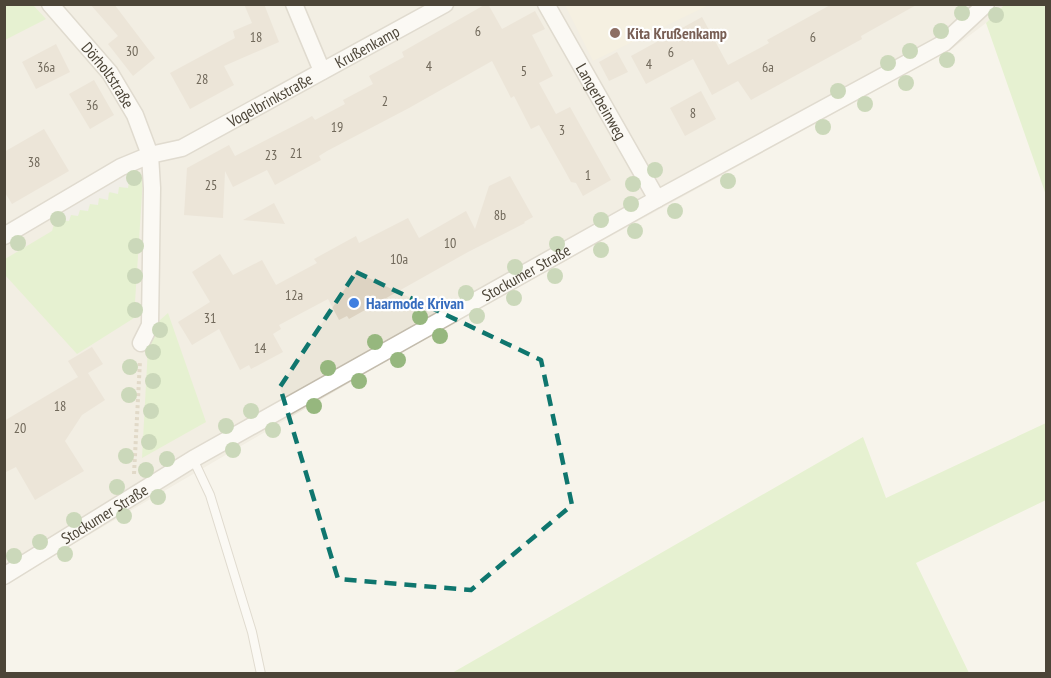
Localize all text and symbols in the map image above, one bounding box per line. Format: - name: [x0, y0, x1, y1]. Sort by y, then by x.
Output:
- street label: Krußenkamp: [331, 21, 403, 72]
- house number: 6: [475, 22, 481, 40]
- place label: Kita Krußenkamp: [627, 23, 727, 43]
- marker: Kita Krußenkamp: [608, 26, 622, 40]
- house number: 18: [250, 28, 262, 46]
- house number: 6: [810, 28, 816, 46]
- street label: Dörholtstraße: [78, 38, 139, 112]
- house number: 30: [126, 42, 138, 60]
- house number: 6: [668, 43, 674, 61]
- house number: 4: [646, 55, 653, 73]
- house number: 4: [426, 57, 433, 75]
- house number: 36a: [37, 58, 55, 76]
- house number: 6a: [762, 58, 774, 76]
- street label: Langerbeinweg: [572, 60, 631, 143]
- house number: 5: [521, 62, 527, 80]
- street label: Vogelbrinkstraße: [223, 69, 316, 132]
- house number: 28: [196, 70, 208, 88]
- house number: 2: [382, 92, 388, 110]
- house number: 36: [86, 96, 98, 114]
- house number: 8: [690, 104, 696, 122]
- house number: 19: [331, 118, 343, 136]
- house number: 3: [559, 121, 565, 139]
- house number: 21: [290, 144, 302, 162]
- house number: 23: [265, 146, 277, 164]
- house number: 38: [28, 153, 40, 171]
- house number: 1: [585, 166, 591, 184]
- house number: 25: [205, 176, 217, 194]
- house number: 8b: [494, 206, 506, 224]
- house number: 10: [444, 234, 456, 252]
- street label: Stockumer Straße: [478, 240, 574, 305]
- house number: 10a: [390, 250, 408, 268]
- house number: 12a: [285, 286, 303, 304]
- place label: Haarmode Krivan: [366, 293, 464, 313]
- marker: Haarmode Krivan: [347, 296, 361, 310]
- house number: 31: [204, 309, 216, 327]
- house number: 14: [254, 339, 267, 357]
- house number: 18: [54, 397, 66, 415]
- house number: 20: [14, 419, 26, 437]
- street label: Stockumer Straße: [57, 480, 151, 548]

